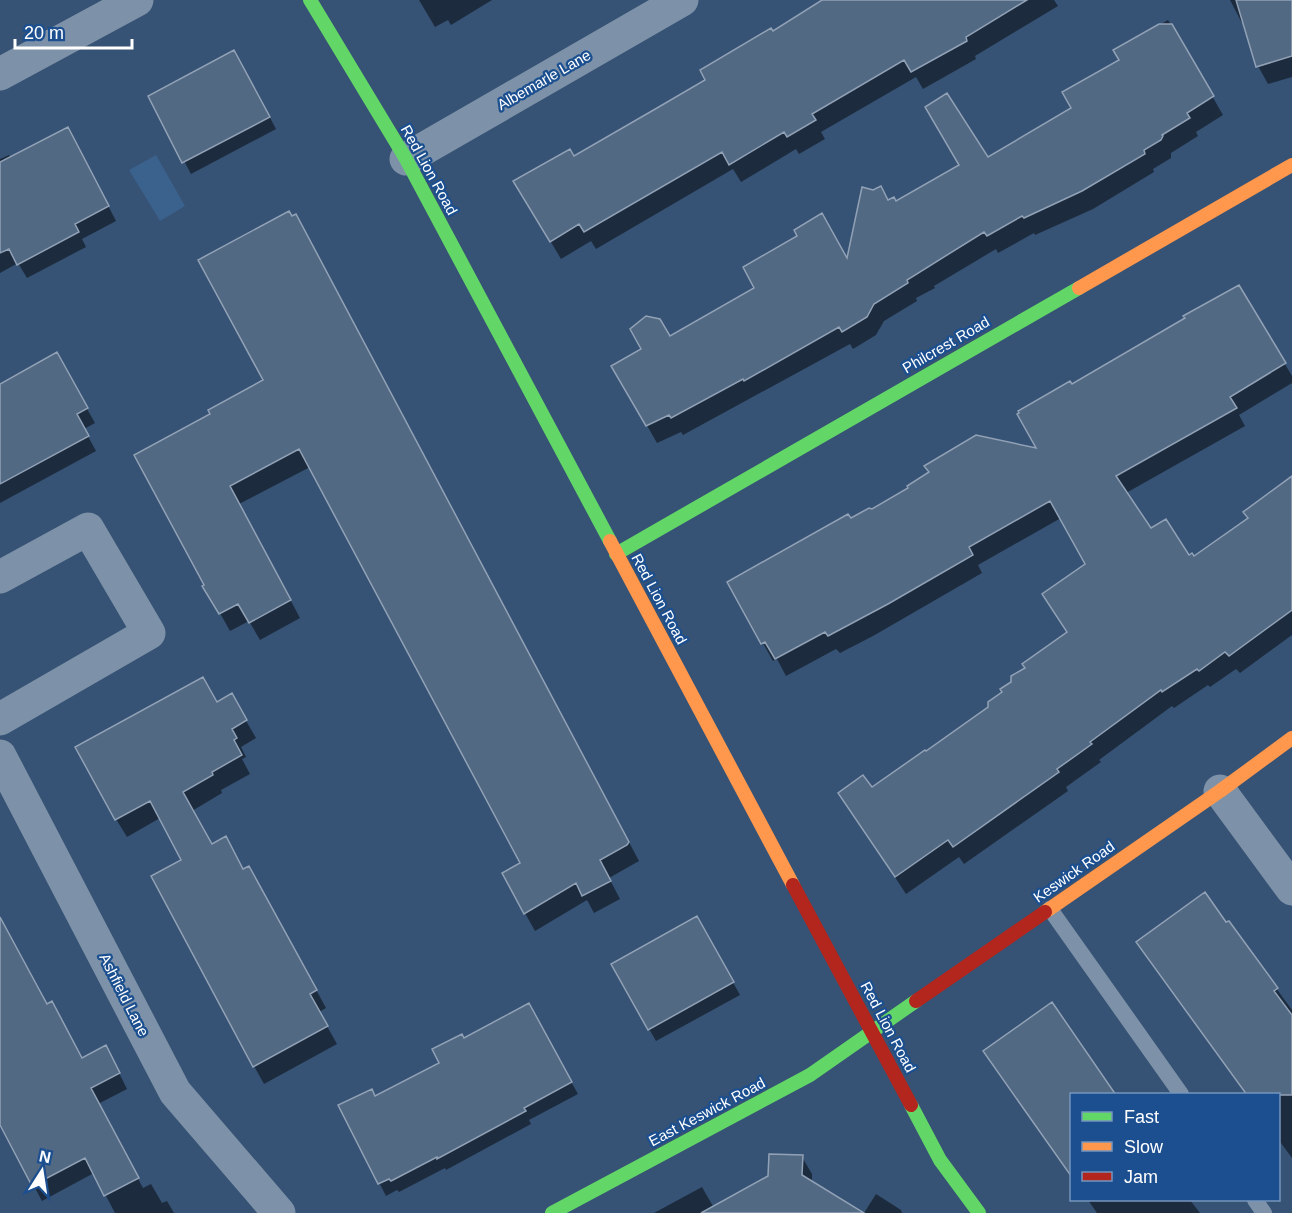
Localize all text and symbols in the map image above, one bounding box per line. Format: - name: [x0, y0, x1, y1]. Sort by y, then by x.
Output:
- scale bar: [15, 12, 132, 50]
- text: 20 m: [24, 23, 64, 43]
- street label: Albemarle Lane: [494, 46, 594, 113]
- street label: Red Lion Road: [398, 122, 461, 218]
- street label: Philcrest Road: [899, 313, 992, 376]
- street label: Red Lion Road: [628, 551, 690, 647]
- street label: Keswick Road: [1030, 837, 1118, 906]
- street label: Ashfield Lane: [96, 950, 153, 1039]
- street label: Red Lion Road: [857, 979, 919, 1075]
- street label: East Keswick Road: [646, 1074, 768, 1149]
- legend: [1070, 1093, 1280, 1201]
- text: Fast: [1124, 1107, 1159, 1127]
- text: Slow: [1124, 1137, 1164, 1157]
- north arrow: [12, 1141, 72, 1201]
- text: N: [38, 1147, 52, 1166]
- text: Jam: [1124, 1167, 1158, 1187]

